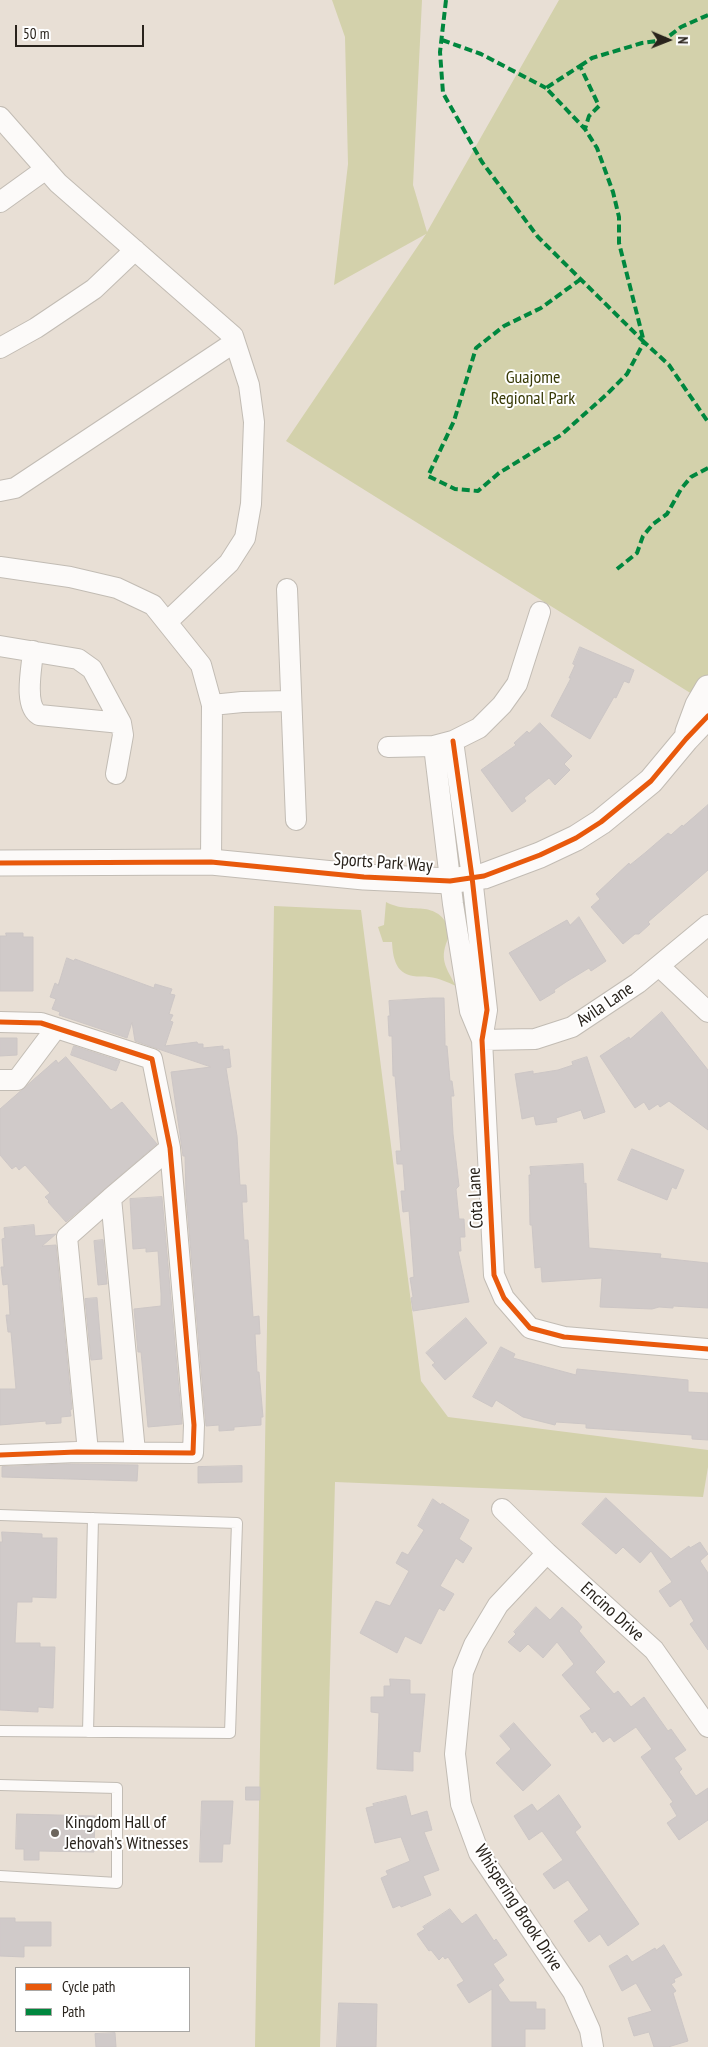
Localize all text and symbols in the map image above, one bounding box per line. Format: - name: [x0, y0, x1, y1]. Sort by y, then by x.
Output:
- scale bar: [18, 15, 146, 47]
- north arrow: [643, 15, 693, 65]
- text: 50 m: [23, 24, 49, 43]
- text: N: [674, 36, 692, 44]
- park label: Guajome Regional Park: [491, 367, 575, 409]
- street label: Sports Park Way: [333, 849, 433, 877]
- street label: Avila Lane: [573, 978, 637, 1032]
- street label: Cota Lane: [464, 1167, 488, 1229]
- street label: Encino Drive: [576, 1578, 648, 1646]
- place label: Kingdom Hall of Jehovah’s Witnesses: [65, 1812, 188, 1855]
- marker: Kingdom Hall of Jehovah’s Witnesses: [49, 1827, 61, 1839]
- street label: Whispering Brook Drive: [469, 1841, 567, 1975]
- legend: [15, 1967, 190, 2032]
- text: Cycle path: [62, 1977, 115, 1996]
- text: Path: [62, 2002, 85, 2021]

